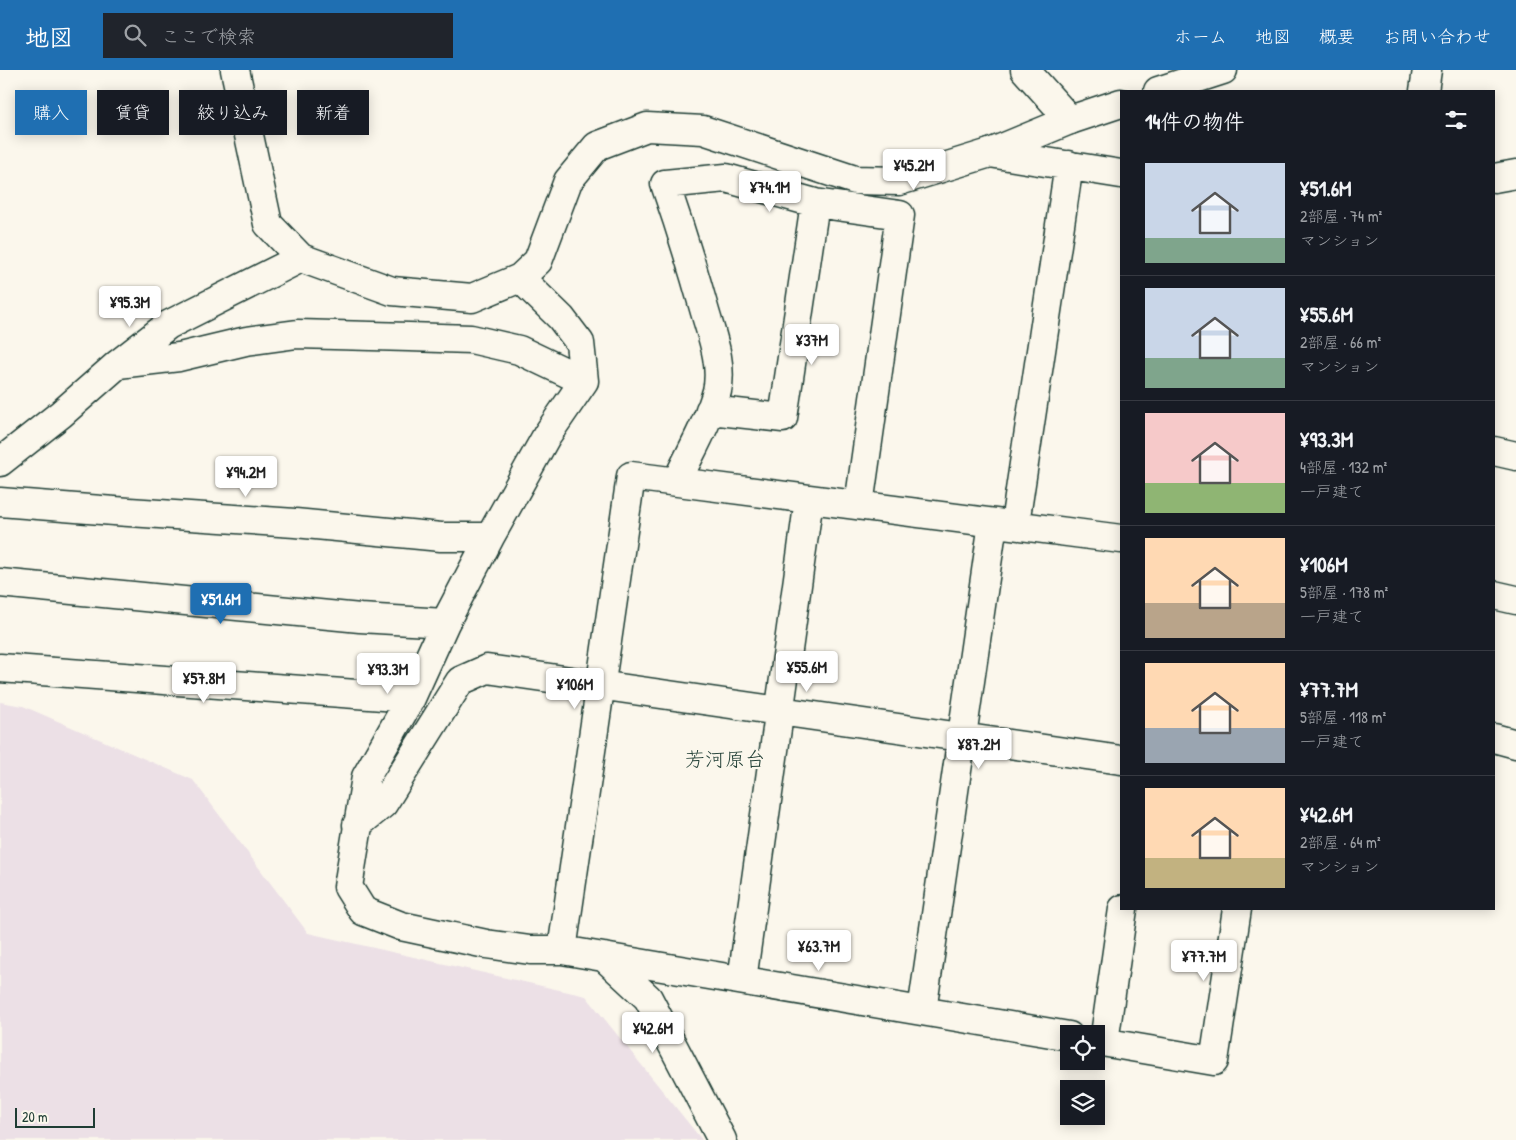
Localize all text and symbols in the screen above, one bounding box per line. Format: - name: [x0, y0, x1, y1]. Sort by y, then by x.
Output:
- search box: [103, 13, 453, 58]
- text: 地図: [25, 21, 73, 53]
- icon: search: [121, 21, 149, 49]
- text: ここで検索: [161, 23, 256, 49]
- text: ホーム: [1174, 24, 1227, 49]
- text: 地図: [1255, 24, 1291, 49]
- text: 概要: [1319, 24, 1355, 49]
- text: お問い合わせ: [1383, 24, 1491, 49]
- chip: 購入: [15, 90, 87, 135]
- chip: 賃貸: [97, 90, 169, 135]
- chip: 絞り込み: [179, 90, 287, 135]
- chip: 新着: [297, 90, 369, 135]
- icon: filters: [1442, 106, 1470, 134]
- text: 14件の物件: [1145, 107, 1245, 136]
- pin: ¥45.2M: [873, 148, 955, 191]
- text: ¥45.2M: [894, 154, 934, 176]
- pin: ¥74.1M: [729, 170, 811, 213]
- text: ¥51.6M: [1300, 174, 1352, 203]
- text: ¥74.1M: [750, 176, 790, 198]
- icon: home: [1185, 183, 1245, 243]
- text: 2部屋 · 74 m²: [1300, 205, 1382, 227]
- text: マンション: [1300, 229, 1379, 251]
- pin: ¥95.3M: [89, 286, 171, 328]
- text: ¥95.3M: [110, 291, 150, 313]
- text: ¥55.6M: [1300, 300, 1353, 329]
- icon: home: [1185, 308, 1245, 368]
- pin: ¥37M: [782, 324, 842, 366]
- text: ¥37M: [796, 329, 828, 351]
- text: 2部屋 · 66 m²: [1300, 331, 1381, 353]
- text: マンション: [1300, 355, 1379, 377]
- text: ¥93.3M: [1300, 425, 1353, 454]
- icon: home: [1185, 433, 1245, 493]
- pin: ¥94.2M: [205, 456, 287, 498]
- text: 4部屋 · 132 m²: [1300, 456, 1387, 478]
- text: ¥94.2M: [226, 461, 266, 483]
- text: 一戸建て: [1300, 480, 1364, 502]
- text: ¥106M: [1300, 550, 1348, 579]
- icon: home: [1185, 558, 1245, 618]
- text: 5部屋 · 178 m²: [1300, 581, 1388, 603]
- pin: ¥51.6M: [180, 582, 262, 625]
- text: ¥51.6M: [201, 588, 241, 610]
- text: 一戸建て: [1300, 605, 1364, 627]
- pin: ¥55.6M: [766, 650, 848, 693]
- pin: ¥93.3M: [347, 652, 429, 695]
- text: ¥55.6M: [787, 656, 827, 678]
- text: ¥93.3M: [368, 658, 408, 680]
- pin: ¥57.8M: [163, 662, 245, 704]
- text: ¥57.8M: [183, 667, 225, 689]
- pin: ¥106M: [540, 668, 610, 710]
- text: ¥106M: [557, 673, 593, 695]
- text: ¥77.7M: [1300, 675, 1358, 704]
- icon: home: [1185, 683, 1245, 743]
- text: 5部屋 · 118 m²: [1300, 706, 1386, 728]
- pin: ¥87.2M: [938, 728, 1020, 770]
- text: 一戸建て: [1300, 730, 1364, 752]
- text: ¥87.2M: [958, 733, 1000, 755]
- district label: 芳河原台: [685, 745, 765, 772]
- text: ¥42.6M: [1300, 800, 1353, 829]
- icon: home: [1185, 808, 1245, 868]
- text: 2部屋 · 64 m²: [1300, 831, 1381, 853]
- text: マンション: [1300, 855, 1379, 877]
- pin: ¥63.7M: [778, 930, 860, 972]
- text: ¥63.7M: [798, 935, 840, 957]
- pin: ¥77.7M: [1163, 940, 1245, 982]
- text: ¥77.7M: [1182, 945, 1226, 967]
- pin: ¥42.6M: [612, 1012, 694, 1054]
- text: ¥42.6M: [633, 1017, 673, 1039]
- map controls: [1060, 1025, 1105, 1125]
- button: locate: [1060, 1025, 1105, 1070]
- button: layers: [1060, 1080, 1105, 1125]
- scale bar: [15, 1105, 95, 1128]
- text: 20 m: [22, 1107, 48, 1126]

